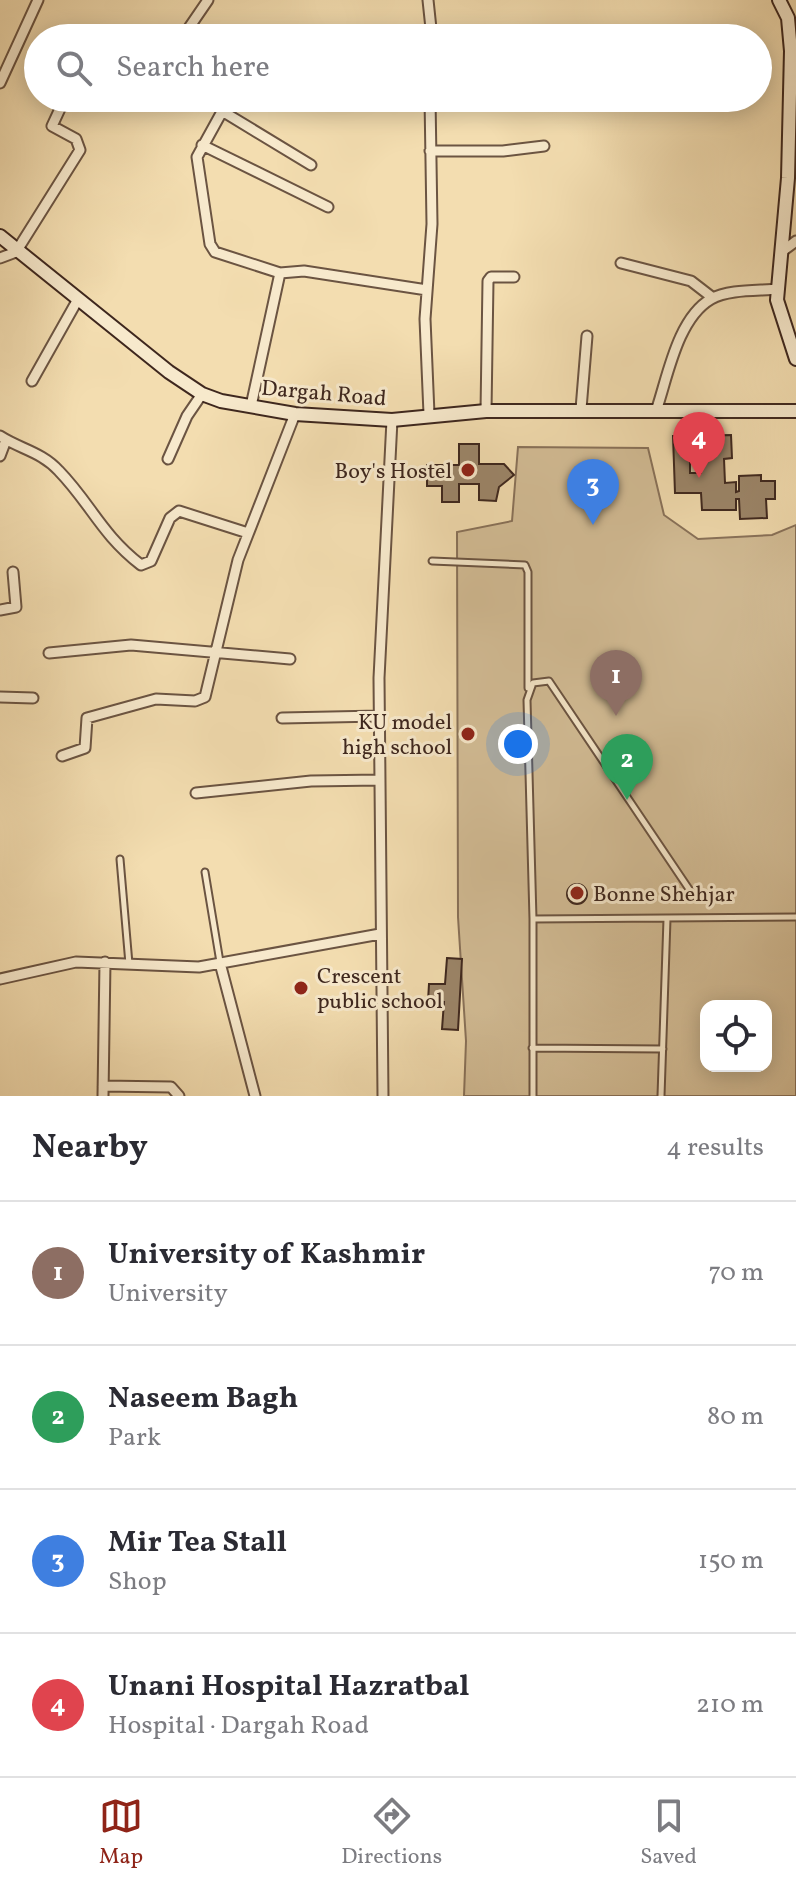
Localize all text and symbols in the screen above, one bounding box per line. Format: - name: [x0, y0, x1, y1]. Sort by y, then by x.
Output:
- search box: [24, 24, 772, 112]
- icon: search: [52, 46, 96, 90]
- text: Search here: [116, 47, 270, 89]
- street label: Dargah Road: [260, 374, 388, 415]
- pin: 4: [673, 412, 725, 478]
- place label: Boy's Hostel: [335, 457, 452, 488]
- pin: 3: [567, 459, 619, 525]
- marker: Boy's Hostel: [459, 461, 477, 479]
- pin: 1: [590, 650, 642, 716]
- place label: KU model high school: [342, 708, 452, 764]
- your location: [498, 724, 538, 764]
- marker: KU model high school: [459, 725, 477, 743]
- pin: 2: [601, 734, 653, 800]
- place label: Bonne Shehjar: [593, 880, 735, 911]
- marker: Bonne Shehjar: [568, 884, 586, 902]
- place label: Crescent public school: [317, 962, 443, 1018]
- marker: Crescent public school: [292, 979, 310, 997]
- map controls: [700, 1000, 772, 1072]
- button: locate: [700, 1000, 772, 1072]
- text: Nearby: [32, 1125, 148, 1172]
- text: 4 results: [666, 1130, 764, 1166]
- text: University of Kashmir: [108, 1234, 425, 1276]
- text: 1: [53, 1255, 63, 1291]
- text: 70 m: [709, 1255, 764, 1291]
- text: University: [108, 1276, 228, 1312]
- text: Naseem Bagh: [108, 1378, 298, 1420]
- text: 2: [51, 1399, 65, 1435]
- text: 80 m: [707, 1399, 764, 1435]
- text: Park: [108, 1420, 161, 1456]
- text: Mir Tea Stall: [108, 1522, 287, 1564]
- text: 3: [51, 1543, 65, 1579]
- text: 150 m: [698, 1543, 764, 1579]
- text: Shop: [108, 1564, 167, 1600]
- text: Unani Hospital Hazratbal: [108, 1666, 470, 1708]
- text: 4: [50, 1687, 66, 1723]
- text: 210 m: [696, 1687, 764, 1723]
- text: Hospital · Dargah Road: [108, 1708, 369, 1744]
- tab: Map: [99, 1794, 143, 1873]
- tab: Directions: [341, 1794, 442, 1873]
- tab: Saved: [640, 1794, 697, 1873]

